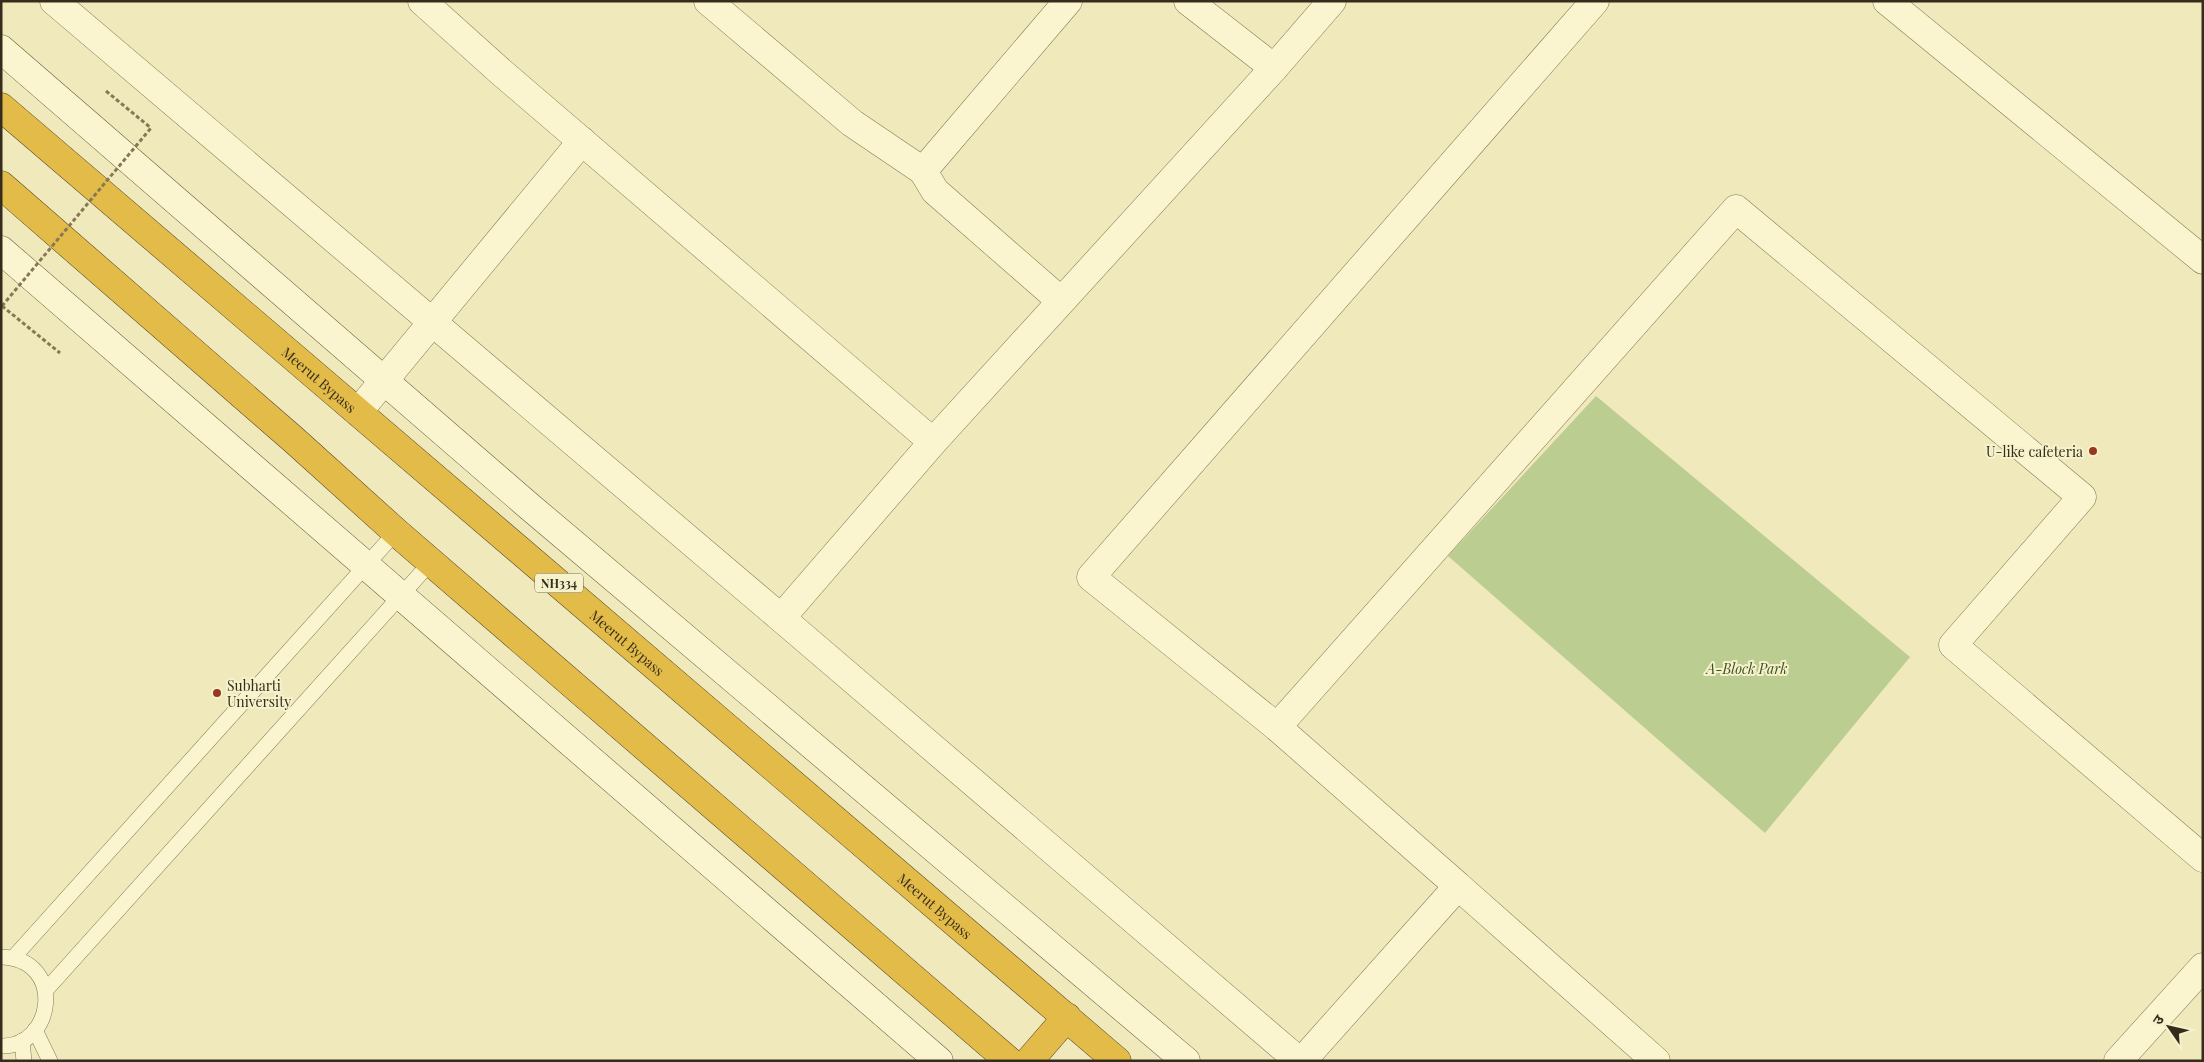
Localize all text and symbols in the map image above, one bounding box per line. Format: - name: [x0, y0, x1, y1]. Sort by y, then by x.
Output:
- street label: Meerut Bypass: [278, 342, 361, 416]
- place label: U-like cafeteria: [1986, 442, 2083, 461]
- marker: U-like cafeteria: [2087, 445, 2099, 457]
- road number: NH334: [535, 574, 583, 592]
- street label: Meerut Bypass: [586, 605, 668, 680]
- park label: A-Block Park: [1705, 659, 1787, 678]
- place label: Subharti University: [227, 676, 291, 711]
- marker: Subharti University: [211, 687, 223, 699]
- street label: Meerut Bypass: [894, 868, 976, 943]
- north arrow: [2144, 1002, 2194, 1052]
- text: उ: [2148, 1010, 2168, 1028]

